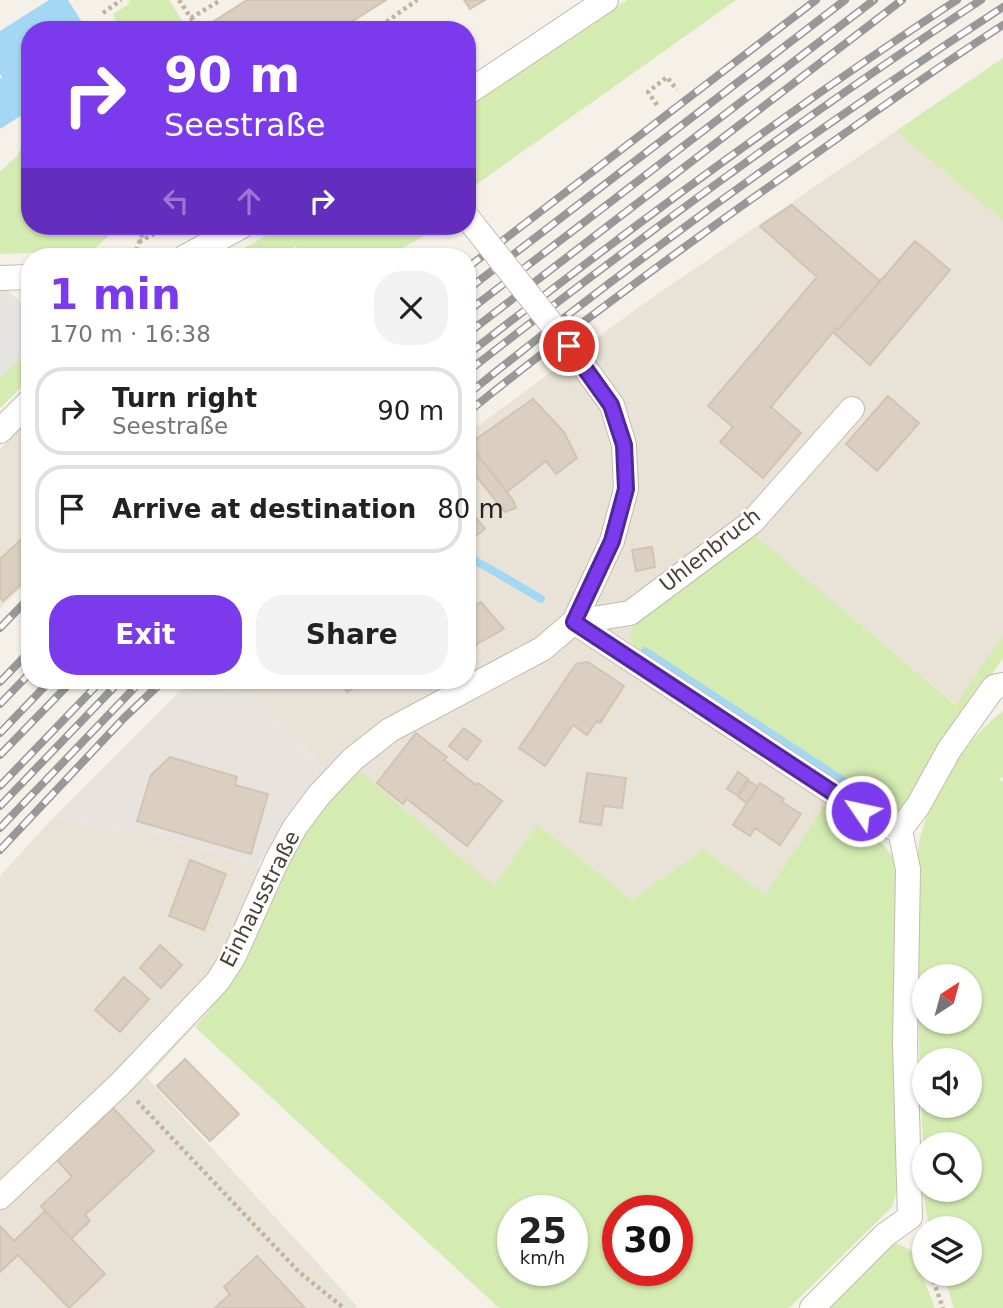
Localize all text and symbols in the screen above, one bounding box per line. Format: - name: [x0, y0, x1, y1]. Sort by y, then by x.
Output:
- text: 90 m: [164, 47, 300, 104]
- icon: right: [49, 49, 140, 140]
- text: Seestraße: [164, 106, 326, 144]
- icon: left: [157, 182, 195, 220]
- icon: ahead: [230, 182, 268, 220]
- icon: right: [303, 182, 341, 220]
- text: 1 min: [49, 270, 181, 319]
- button: close: [374, 271, 448, 345]
- pin: [539, 316, 599, 376]
- text: 170 m · 16:38: [49, 321, 211, 347]
- icon: arrive: [550, 327, 588, 365]
- text: Turn right: [112, 383, 257, 413]
- icon: right: [53, 392, 91, 430]
- text: 90 m: [377, 396, 444, 426]
- text: Seestraße: [112, 413, 228, 439]
- icon: arrive: [53, 490, 91, 528]
- text: Arrive at destination: [112, 494, 416, 524]
- text: 80 m: [437, 494, 504, 524]
- street label: Uhlenbruch: [655, 503, 765, 597]
- button: Exit: [49, 595, 242, 675]
- button: Share: [256, 595, 448, 675]
- position arrow: [824, 774, 898, 848]
- street label: Einhausstraße: [215, 827, 305, 971]
- north arrow: [912, 964, 982, 1034]
- map controls: [912, 964, 982, 1286]
- button: sound: [912, 1048, 982, 1118]
- button: search: [912, 1132, 982, 1202]
- speed limit sign: 30: [602, 1195, 693, 1286]
- text: 25: [518, 1211, 567, 1251]
- button: layers: [912, 1216, 982, 1286]
- text: km/h: [520, 1247, 565, 1268]

